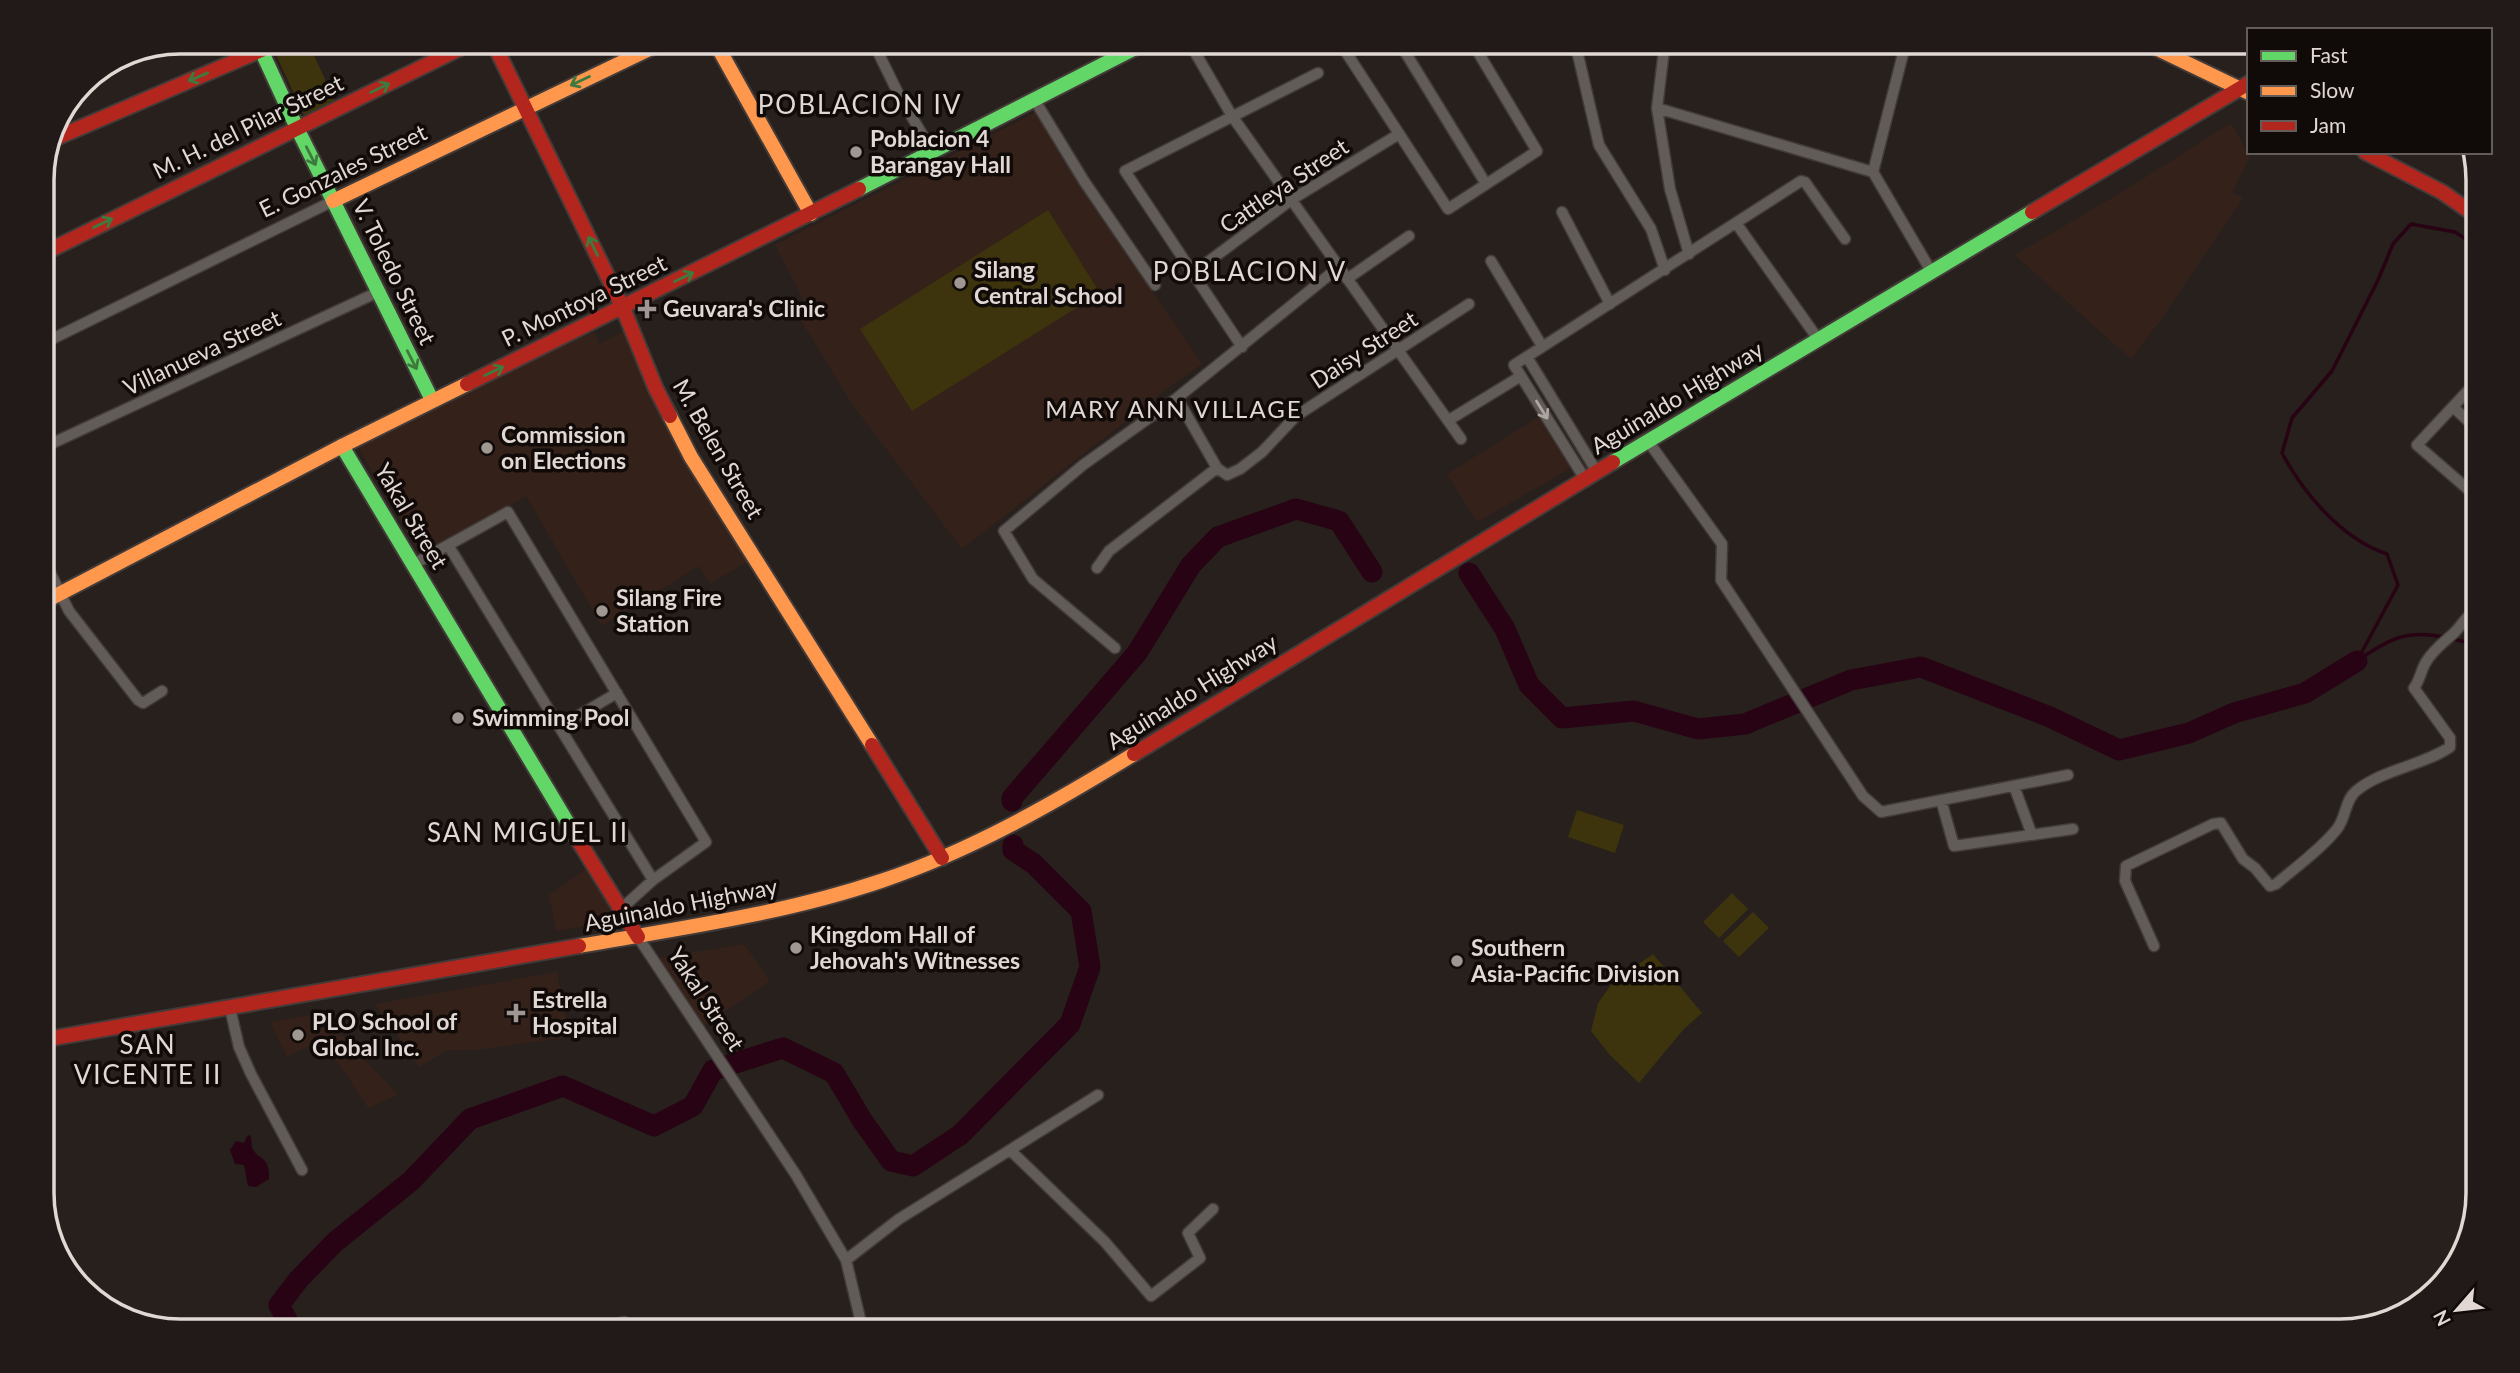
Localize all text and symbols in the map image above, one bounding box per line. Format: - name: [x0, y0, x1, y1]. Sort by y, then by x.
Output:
- legend: [2247, 28, 2492, 154]
- text: Fast: [2310, 42, 2348, 67]
- street label: M. H. del Pilar Street: [148, 68, 348, 184]
- one-way arrow: [188, 71, 209, 84]
- one-way arrow: [570, 75, 591, 89]
- text: Slow: [2310, 77, 2355, 102]
- one-way arrow: [369, 80, 390, 94]
- district label: POBLACION IV: [758, 88, 962, 120]
- text: Jam: [2310, 112, 2346, 137]
- street label: E. Gonzales Street: [254, 117, 432, 223]
- place label: Poblacion 4 Barangay Hall: [870, 124, 1011, 178]
- street label: Cattleya Street: [1214, 131, 1354, 238]
- marker: Poblacion 4 Barangay Hall: [848, 144, 864, 160]
- one-way arrow: [304, 145, 318, 166]
- street label: V. Toledo Street: [348, 194, 443, 349]
- one-way arrow: [92, 216, 113, 230]
- one-way arrow: [585, 236, 599, 257]
- street label: P. Montoya Street: [497, 248, 671, 352]
- place label: Silang Central School: [974, 255, 1123, 309]
- district label: POBLACION V: [1153, 255, 1347, 287]
- one-way arrow: [673, 270, 694, 284]
- marker: Silang Central School: [952, 275, 968, 291]
- place label: Geuvara's Clinic: [663, 294, 825, 322]
- marker: Geuvara's Clinic: [637, 299, 657, 319]
- street label: Villanueva Street: [118, 303, 285, 401]
- street label: Daisy Street: [1305, 304, 1423, 394]
- street label: Aguinaldo Highway: [1585, 335, 1768, 460]
- one-way arrow: [406, 349, 419, 370]
- one-way arrow: [483, 364, 504, 378]
- street label: M. Belen Street: [668, 374, 770, 524]
- district label: MARY ANN VILLAGE: [1045, 394, 1303, 423]
- one-way arrow: [1535, 399, 1549, 419]
- place label: Commission on Elections: [501, 420, 626, 474]
- marker: Commission on Elections: [479, 440, 495, 456]
- street label: Yakal Street: [369, 458, 455, 574]
- place label: Silang Fire Station: [616, 583, 722, 637]
- marker: Silang Fire Station: [594, 603, 610, 619]
- street label: Aguinaldo Highway: [1101, 627, 1282, 755]
- place label: Swimming Pool: [472, 703, 629, 731]
- marker: Swimming Pool: [450, 710, 466, 726]
- district label: SAN MIGUEL II: [427, 816, 629, 848]
- street label: Aguinaldo Highway: [582, 872, 780, 936]
- place label: Kingdom Hall of Jehovah's Witnesses: [810, 920, 1020, 974]
- place label: Southern Asia-Pacific Division: [1470, 933, 1679, 987]
- marker: Kingdom Hall of Jehovah's Witnesses: [788, 940, 804, 956]
- street label: Yakal Street: [663, 941, 751, 1056]
- marker: Southern Asia-Pacific Division: [1449, 953, 1465, 969]
- place label: Estrella Hospital: [532, 985, 618, 1039]
- marker: Estrella Hospital: [506, 1003, 526, 1023]
- place label: PLO School of Global Inc.: [312, 1007, 458, 1061]
- marker: PLO School of Global Inc.: [290, 1027, 306, 1043]
- district label: SAN VICENTE II: [74, 1028, 222, 1090]
- north arrow: [2422, 1275, 2492, 1345]
- text: N: [2428, 1306, 2455, 1330]

